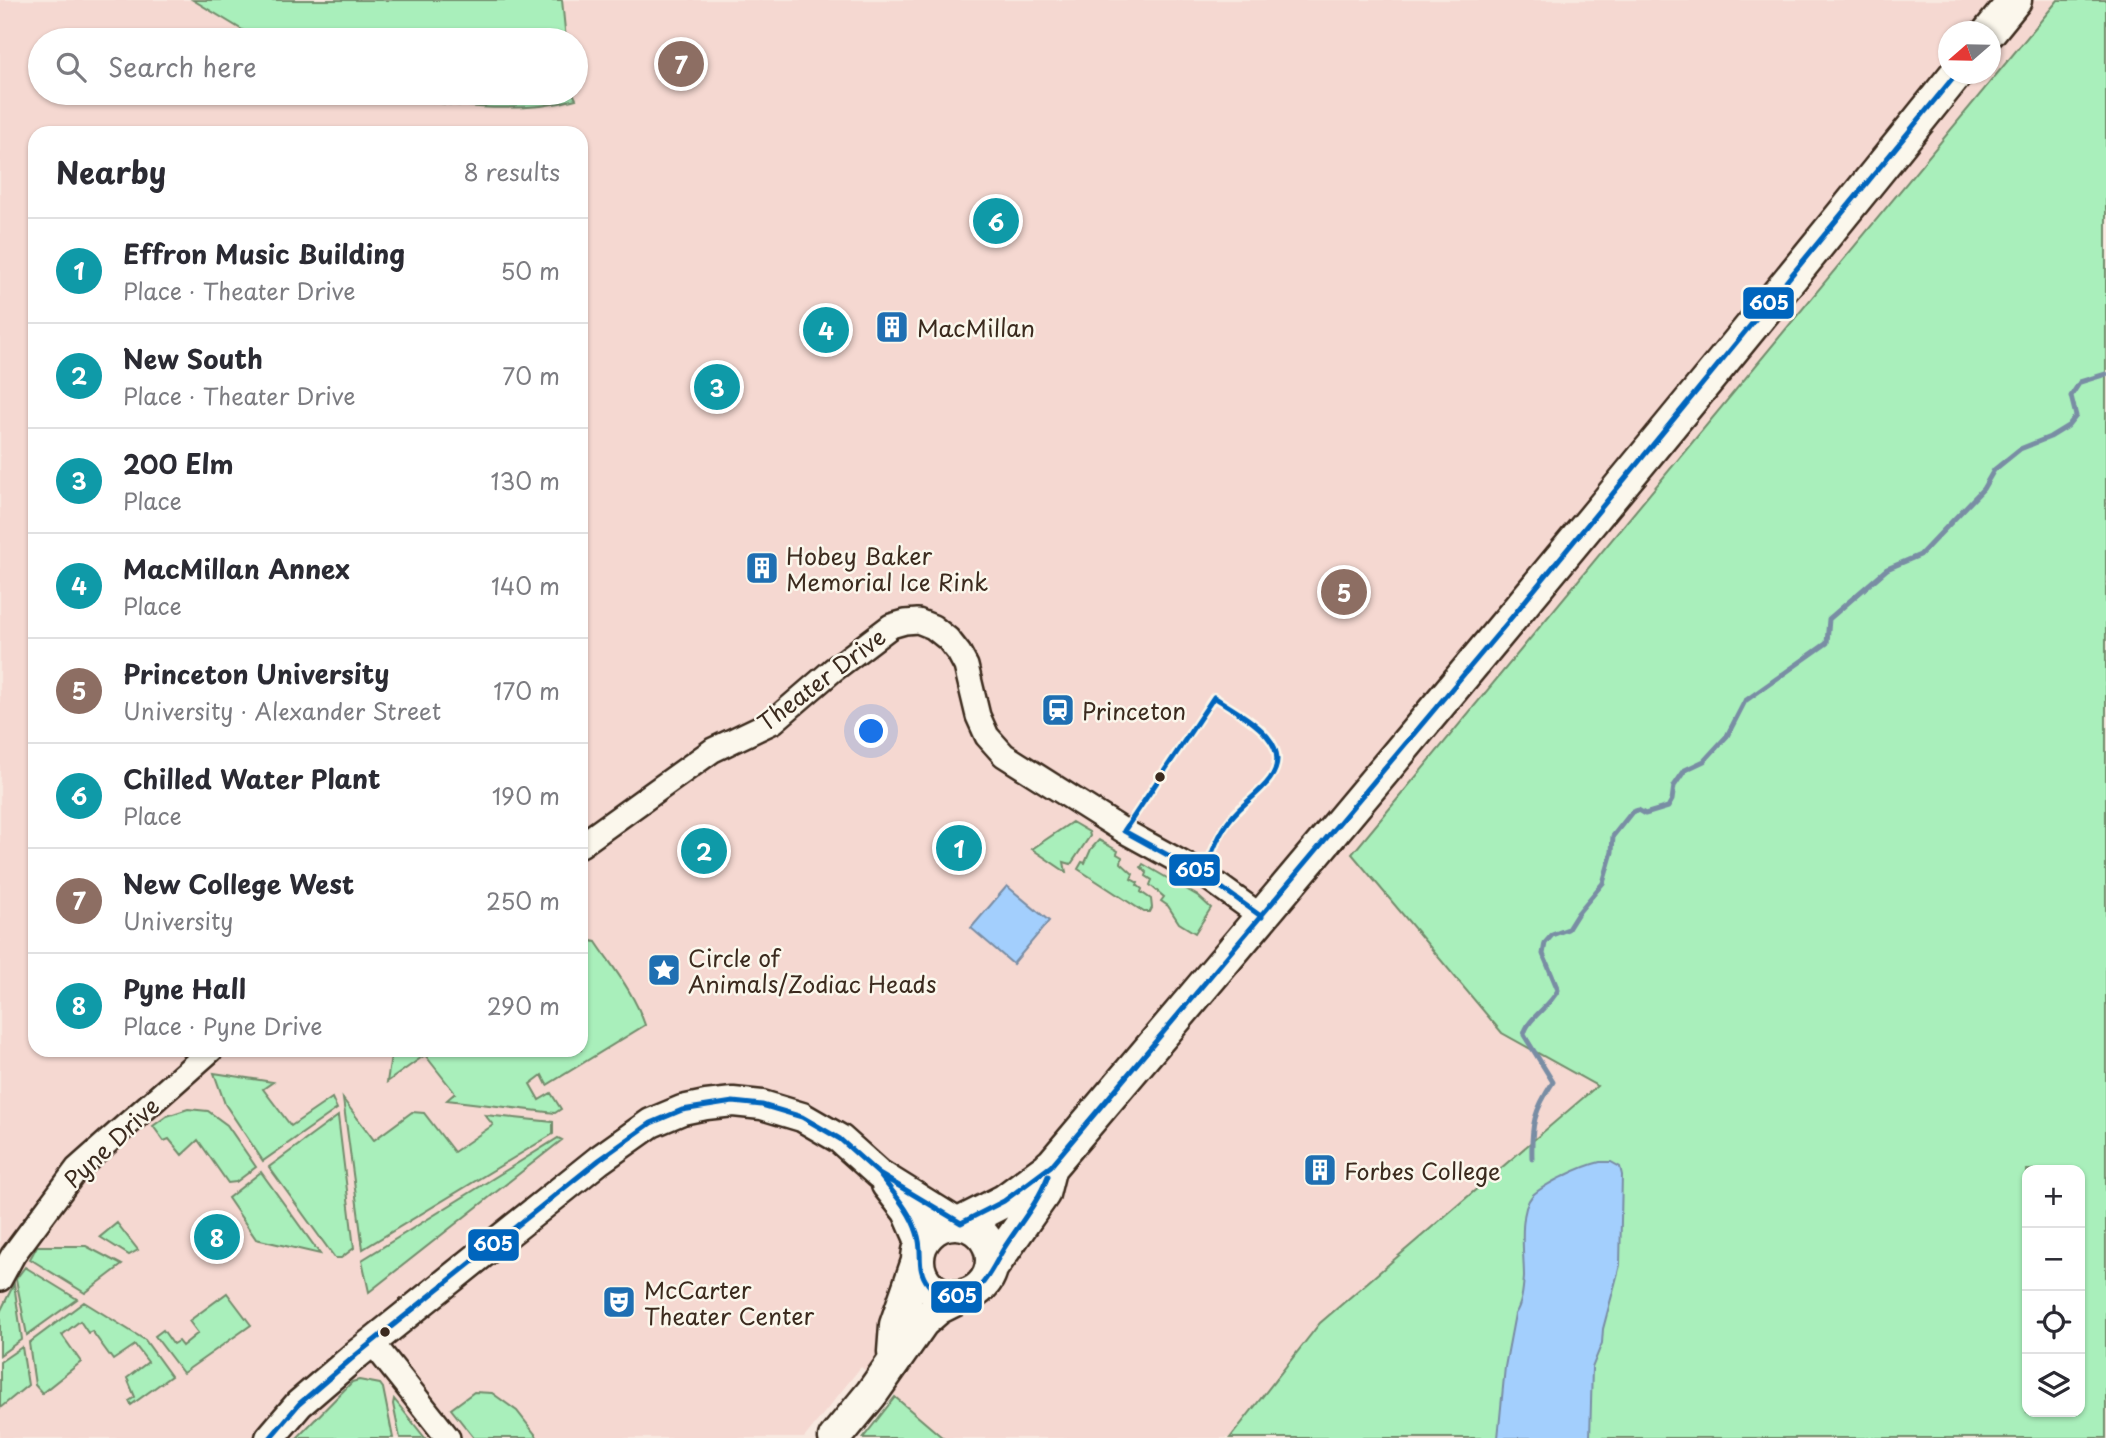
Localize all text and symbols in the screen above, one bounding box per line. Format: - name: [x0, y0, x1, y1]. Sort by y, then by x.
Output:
- north arrow: [1938, 21, 2001, 84]
- search box: [28, 28, 588, 105]
- pin: 7: [658, 38, 704, 90]
- text: Search here: [108, 47, 257, 86]
- icon: search: [52, 48, 90, 86]
- text: Nearby: [56, 149, 166, 194]
- text: 8 results: [464, 154, 560, 189]
- pin: 6: [973, 195, 1019, 247]
- text: Effron Music Building: [123, 234, 405, 273]
- text: 1: [74, 253, 85, 288]
- text: 50 m: [500, 253, 560, 288]
- text: Place · Theater Drive: [123, 273, 355, 308]
- line badge: 605: [1742, 286, 1795, 320]
- text: 605: [1749, 288, 1789, 316]
- pin: 4: [803, 304, 849, 356]
- building icon: MacMillan: [873, 308, 911, 346]
- place label: MacMillan: [917, 310, 1035, 345]
- text: New South: [123, 339, 263, 378]
- text: 2: [71, 358, 87, 393]
- text: 70 m: [502, 358, 560, 393]
- pin: 3: [694, 361, 740, 413]
- text: Place · Theater Drive: [123, 378, 355, 413]
- text: 200 Elm: [123, 444, 233, 483]
- text: 3: [71, 463, 87, 498]
- text: 130 m: [490, 463, 560, 498]
- text: Place: [123, 483, 182, 518]
- place label: Hobey Baker Memorial Ice Rink: [786, 538, 988, 599]
- text: MacMillan Annex: [123, 549, 350, 588]
- building icon: Hobey Baker Memorial Ice Rink: [743, 549, 781, 587]
- pin: 5: [1321, 566, 1367, 618]
- text: 4: [71, 568, 87, 603]
- text: 140 m: [491, 568, 560, 603]
- text: Place: [123, 588, 182, 623]
- street label: Theater Drive: [749, 619, 893, 739]
- text: Princeton University: [123, 654, 389, 693]
- text: 5: [72, 673, 86, 708]
- text: 170 m: [493, 673, 560, 708]
- station icon: Princeton: [1039, 691, 1077, 729]
- text: University · Alexander Street: [123, 693, 441, 728]
- place label: Princeton: [1082, 693, 1186, 728]
- your location: [854, 714, 888, 748]
- text: Chilled Water Plant: [123, 759, 381, 798]
- unlabelled marker: [1153, 770, 1167, 784]
- text: 6: [71, 778, 87, 813]
- text: 190 m: [492, 778, 560, 813]
- text: Place: [123, 798, 182, 833]
- pin: 1: [936, 822, 982, 874]
- pin: 2: [681, 825, 727, 877]
- line badge: 605: [1168, 853, 1221, 887]
- text: 605: [1175, 855, 1215, 883]
- text: New College West: [123, 864, 354, 903]
- text: 7: [72, 883, 86, 918]
- text: 250 m: [486, 883, 560, 918]
- text: University: [123, 903, 233, 938]
- place label: Circle of Animals/Zodiac Heads: [688, 940, 937, 1001]
- place icon: Circle of Animals/Zodiac Heads: [645, 951, 683, 989]
- text: Pyne Hall: [123, 969, 246, 1008]
- text: 8: [72, 988, 86, 1023]
- text: 290 m: [487, 988, 560, 1023]
- text: Place · Pyne Drive: [123, 1008, 322, 1043]
- street label: Pyne Drive: [55, 1088, 167, 1196]
- building icon: Forbes College: [1301, 1151, 1339, 1189]
- place label: Forbes College: [1344, 1153, 1501, 1188]
- map controls: [2022, 1165, 2085, 1417]
- button: +: [2022, 1165, 2085, 1228]
- pin: 8: [194, 1211, 240, 1263]
- line badge: 605: [467, 1228, 520, 1262]
- button: −: [2022, 1228, 2085, 1291]
- text: 605: [473, 1229, 513, 1257]
- place label: McCarter Theater Center: [644, 1272, 814, 1333]
- line badge: 605: [930, 1280, 983, 1314]
- text: 605: [937, 1281, 977, 1309]
- theatre icon: McCarter Theater Center: [600, 1283, 638, 1321]
- button: locate: [2022, 1291, 2085, 1354]
- unlabelled marker: [378, 1325, 392, 1339]
- button: layers: [2022, 1354, 2085, 1417]

